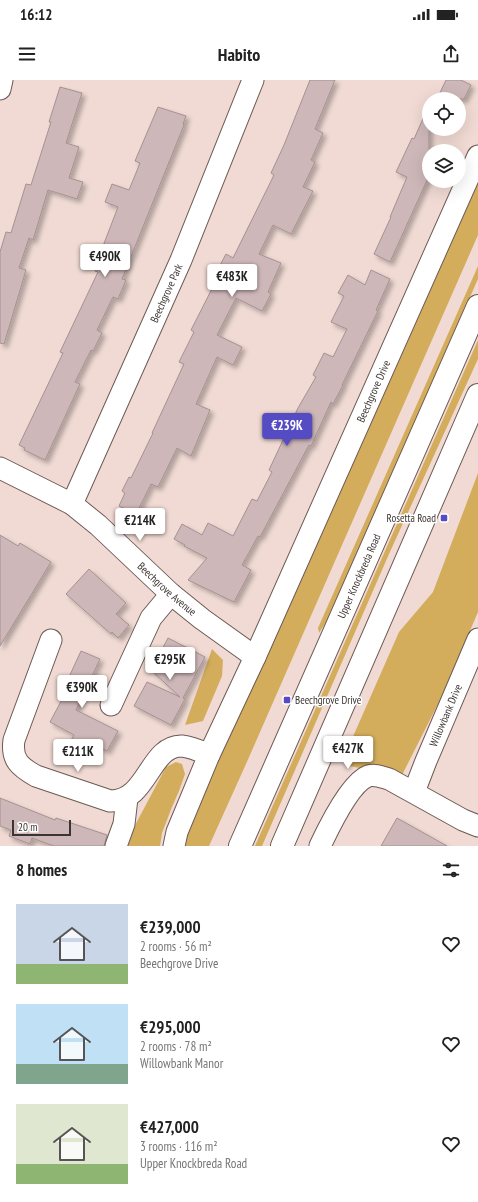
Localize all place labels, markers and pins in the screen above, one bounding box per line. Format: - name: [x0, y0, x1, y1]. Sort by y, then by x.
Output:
- pin: €490K: [77, 244, 133, 278]
- pin: €483K: [204, 264, 260, 298]
- pin: €239K: [259, 413, 315, 447]
- pin: €214K: [112, 508, 168, 542]
- place label: Rosetta Road: [387, 511, 436, 525]
- marker: Rosetta Road: [439, 513, 449, 523]
- pin: €295K: [142, 647, 198, 681]
- pin: €390K: [54, 675, 110, 709]
- place label: Beechgrove Drive: [295, 693, 362, 707]
- marker: Beechgrove Drive: [282, 695, 292, 705]
- pin: €427K: [320, 736, 376, 770]
- pin: €211K: [50, 739, 106, 773]

